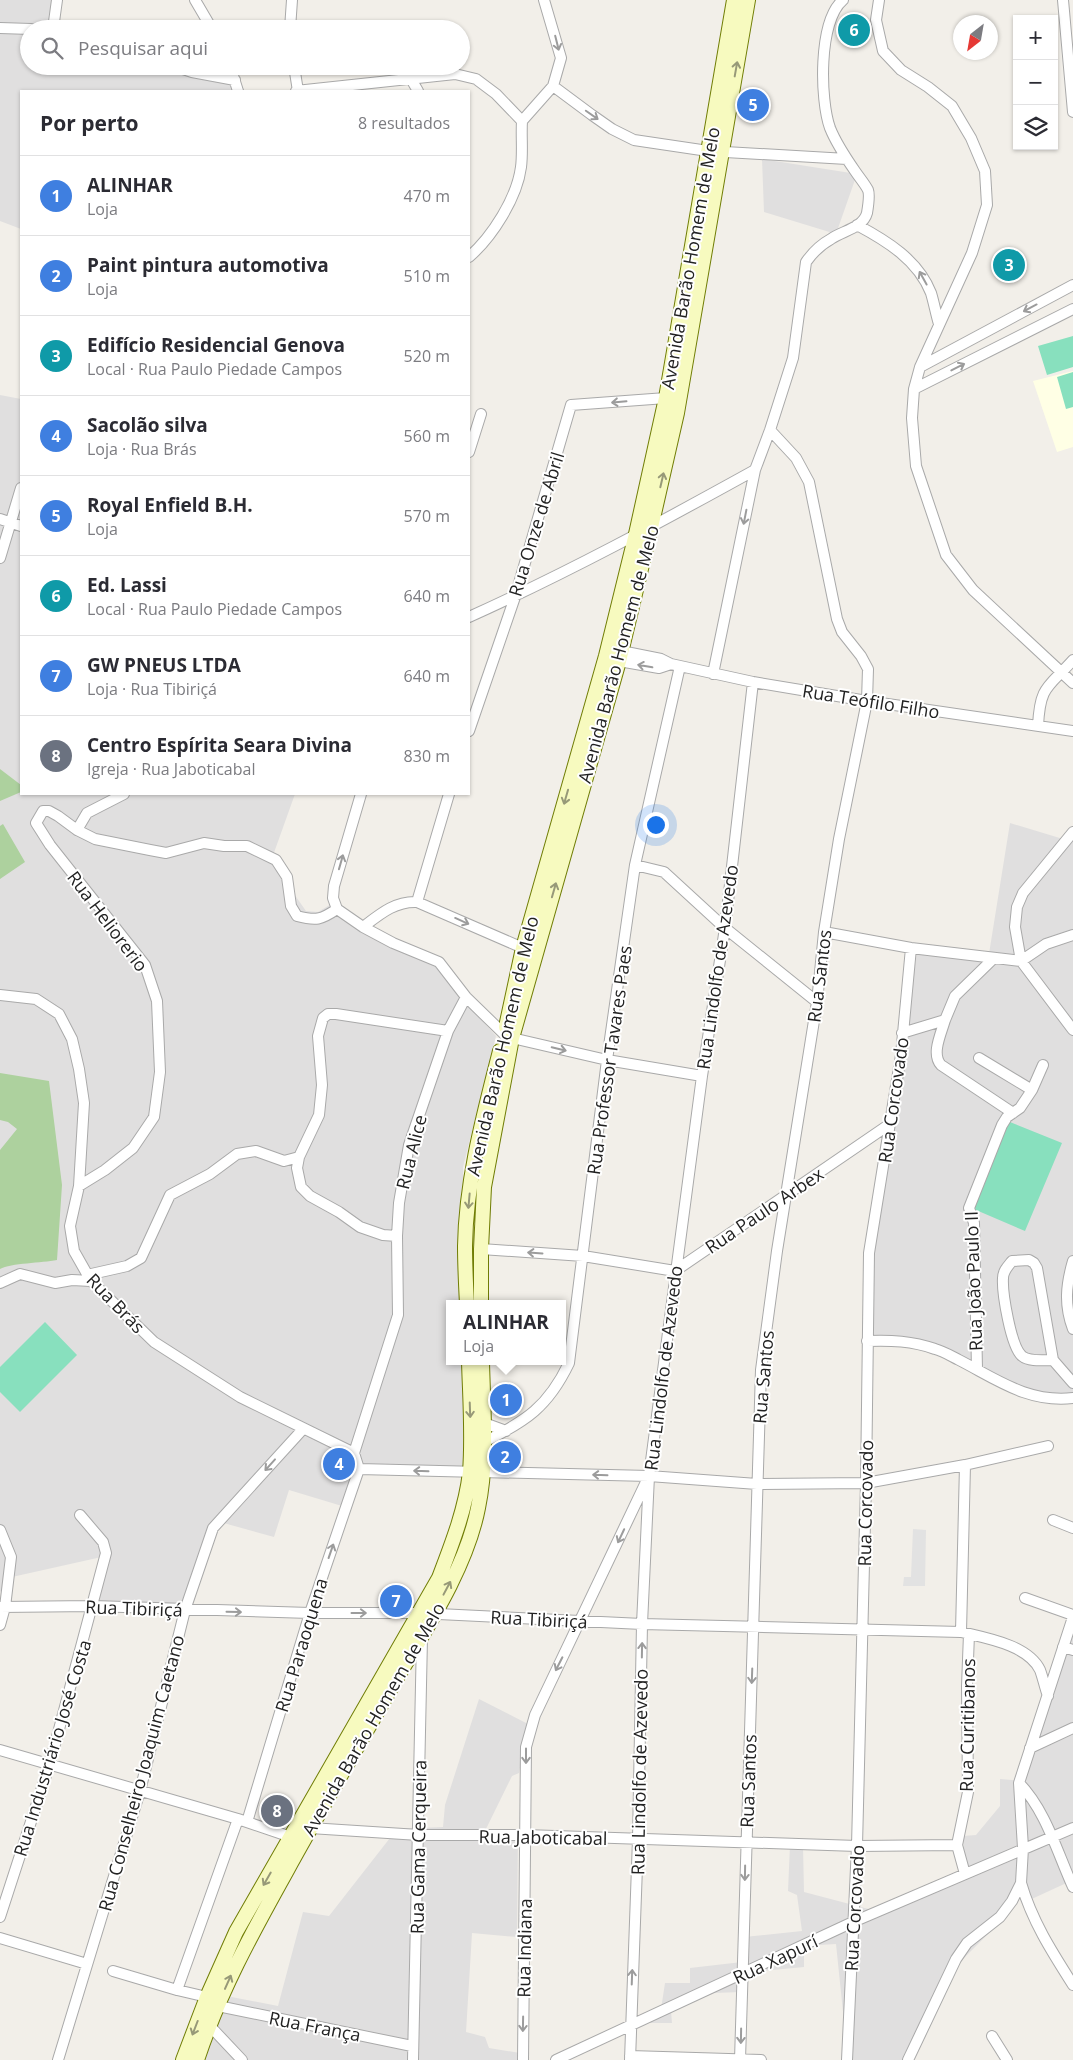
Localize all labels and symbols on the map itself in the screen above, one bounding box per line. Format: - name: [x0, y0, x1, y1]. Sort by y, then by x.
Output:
- pin: 6: [838, 11, 870, 49]
- north arrow: [953, 15, 998, 60]
- one-way arrow: [553, 34, 563, 50]
- one-way arrow: [732, 62, 742, 78]
- pin: 5: [737, 86, 769, 124]
- one-way arrow: [585, 110, 599, 120]
- street label: Avenida Barão Homem de Melo: [655, 125, 725, 391]
- pin: 3: [993, 246, 1025, 284]
- one-way arrow: [917, 272, 927, 286]
- one-way arrow: [1023, 304, 1038, 313]
- one-way arrow: [950, 362, 965, 372]
- one-way arrow: [611, 397, 627, 406]
- street label: Rua Onze de Abril: [503, 449, 569, 599]
- one-way arrow: [658, 472, 667, 488]
- one-way arrow: [740, 509, 749, 525]
- street label: Avenida Barão Homem de Melo: [572, 522, 664, 786]
- one-way arrow: [637, 660, 653, 670]
- street label: Rua Teófilo Filho: [801, 678, 941, 724]
- one-way arrow: [560, 789, 570, 805]
- your location: [643, 812, 669, 838]
- one-way arrow: [337, 855, 347, 871]
- street label: Rua Lindolfo de Azevedo: [691, 863, 743, 1071]
- street label: Rua Heliorerio: [62, 866, 154, 976]
- one-way arrow: [549, 882, 559, 898]
- street label: Avenida Barão Homem de Melo: [460, 914, 544, 1178]
- one-way arrow: [454, 917, 469, 927]
- street label: Rua Santos: [801, 928, 837, 1024]
- street label: Rua Professor Tavares Paes: [581, 944, 637, 1176]
- street label: Rua Corcovado: [872, 1036, 914, 1164]
- one-way arrow: [551, 1045, 567, 1054]
- street label: Rua Alice: [390, 1112, 432, 1192]
- street label: Rua Paulo Arbex: [700, 1161, 828, 1259]
- one-way arrow: [464, 1193, 474, 1209]
- street label: Rua João Paulo II: [959, 1211, 987, 1351]
- one-way arrow: [527, 1248, 543, 1257]
- street label: Rua Lindolfo de Azevedo: [639, 1264, 687, 1472]
- street label: Rua Brás: [82, 1268, 150, 1338]
- street label: Rua Santos: [747, 1329, 779, 1425]
- pin: 1: [490, 1381, 522, 1419]
- one-way arrow: [466, 1402, 475, 1418]
- pin: 2: [489, 1438, 521, 1476]
- street label: Rua Corcovado: [852, 1439, 878, 1567]
- pin: 4: [323, 1445, 355, 1483]
- one-way arrow: [264, 1459, 276, 1471]
- one-way arrow: [413, 1466, 430, 1476]
- one-way arrow: [592, 1470, 608, 1480]
- one-way arrow: [615, 1528, 625, 1543]
- one-way arrow: [327, 1544, 336, 1559]
- street label: Rua Paraoquena: [269, 1575, 333, 1715]
- one-way arrow: [443, 1581, 452, 1596]
- pin: 7: [380, 1582, 412, 1620]
- street label: Rua Tibiriçá: [85, 1594, 183, 1622]
- street label: Avenida Barão Homem de Melo: [296, 1598, 450, 1840]
- street label: Rua Tibiriçá: [490, 1604, 588, 1634]
- one-way arrow: [226, 1607, 242, 1616]
- one-way arrow: [350, 1608, 366, 1618]
- street label: Rua Conselheiro Joaquim Caetano: [93, 1632, 189, 1914]
- street label: Rua Industriário José Costa: [8, 1637, 96, 1859]
- one-way arrow: [637, 1642, 646, 1658]
- one-way arrow: [554, 1657, 564, 1672]
- street label: Rua Curitibanos: [954, 1658, 980, 1792]
- one-way arrow: [747, 1668, 756, 1684]
- street label: Rua Lindolfo de Azevedo: [625, 1669, 653, 1875]
- street label: Rua Santos: [734, 1734, 762, 1828]
- one-way arrow: [521, 1748, 531, 1764]
- street label: Rua Gama Cerqueira: [404, 1760, 432, 1934]
- pin: 8: [261, 1792, 293, 1830]
- street label: Rua Jaboticabal: [478, 1824, 608, 1850]
- street label: Rua Corcovado: [839, 1844, 869, 1972]
- one-way arrow: [740, 1864, 750, 1881]
- one-way arrow: [261, 1872, 271, 1886]
- street label: Rua Indiana: [511, 1898, 537, 1998]
- street label: Rua Xapurí: [729, 1929, 822, 1989]
- one-way arrow: [628, 1969, 637, 1985]
- one-way arrow: [223, 1975, 233, 1990]
- street label: Rua França: [267, 2005, 363, 2047]
- one-way arrow: [518, 2016, 528, 2032]
- one-way arrow: [190, 2020, 199, 2035]
- one-way arrow: [736, 2027, 746, 2043]

